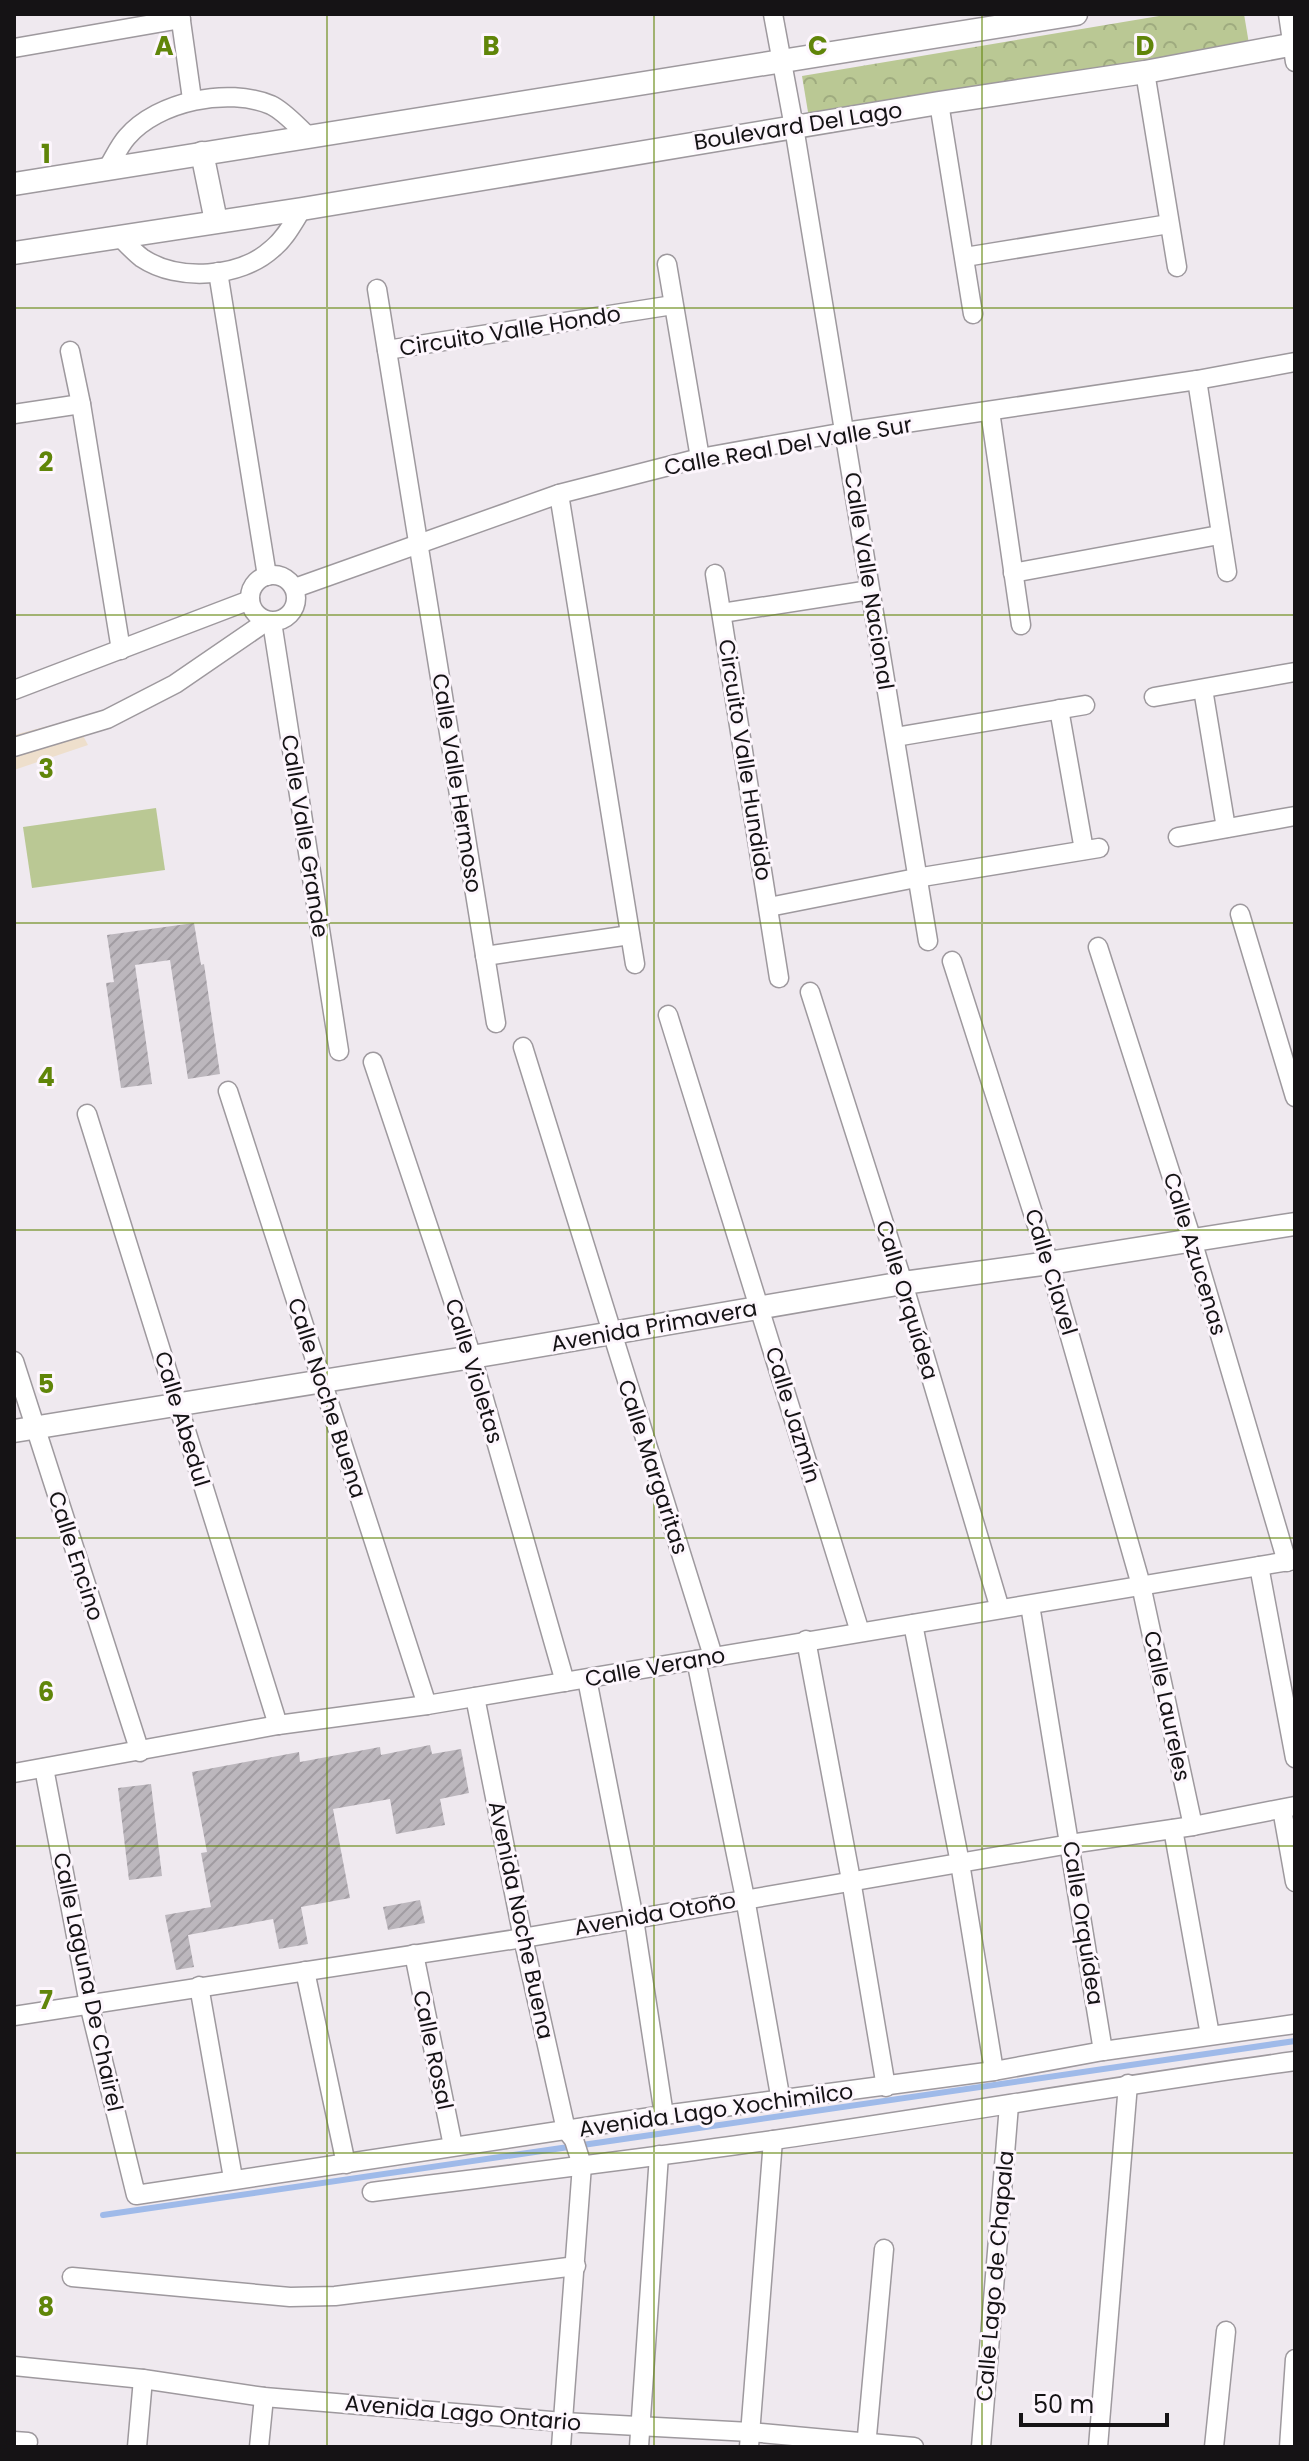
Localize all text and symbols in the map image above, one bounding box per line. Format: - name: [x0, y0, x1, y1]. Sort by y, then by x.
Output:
- text: A: [154, 28, 174, 64]
- text: B: [482, 28, 500, 64]
- text: C: [808, 28, 828, 64]
- text: D: [1136, 28, 1155, 64]
- street label: Boulevard Del Lago: [692, 94, 904, 158]
- text: 1: [41, 136, 51, 172]
- street label: Circuito Valle Hondo: [397, 298, 623, 364]
- street label: Calle Real Del Valle Sur: [662, 409, 914, 483]
- text: 2: [39, 444, 54, 480]
- street label: Calle Valle Nacional: [836, 470, 902, 692]
- street label: Circuito Valle Hundido: [711, 637, 779, 883]
- street label: Calle Valle Hermoso: [424, 671, 490, 895]
- street label: Calle Valle Grande: [274, 732, 336, 940]
- text: 3: [38, 751, 54, 787]
- text: 4: [37, 1059, 55, 1095]
- street label: Calle Azucenas: [1156, 1169, 1234, 1339]
- street label: Calle Clavel: [1017, 1205, 1085, 1339]
- street label: Calle Orquídea: [868, 1216, 946, 1384]
- street label: Avenida Primavera: [548, 1293, 760, 1359]
- street label: Calle Noche Buena: [280, 1294, 374, 1502]
- street label: Calle Violetas: [437, 1295, 511, 1447]
- street label: Calle Jazmín: [758, 1343, 828, 1487]
- street label: Calle Abedul: [147, 1348, 217, 1490]
- text: 5: [38, 1366, 54, 1402]
- street label: Calle Margaritas: [610, 1376, 696, 1558]
- street label: Calle Encino: [40, 1487, 112, 1625]
- street label: Calle Laureles: [1136, 1628, 1198, 1784]
- street label: Calle Verano: [582, 1639, 728, 1695]
- text: 6: [38, 1674, 54, 1710]
- street label: Avenida Noche Buena: [481, 1798, 561, 2042]
- street label: Calle Orquídea: [1055, 1839, 1111, 2007]
- street label: Calle Laguna De Chairel: [45, 1850, 131, 2114]
- street label: Avenida Otoño: [572, 1885, 738, 1943]
- text: 7: [39, 1982, 53, 2018]
- street label: Calle Rosal: [405, 1987, 461, 2113]
- street label: Avenida Lago Xochimilco: [577, 2075, 855, 2145]
- street label: Calle Lago de Chapala: [969, 2149, 1021, 2403]
- text: 8: [38, 2289, 54, 2325]
- scale bar: [1021, 2377, 1167, 2427]
- street label: Avenida Lago Ontario: [344, 2387, 582, 2439]
- text: 50 m: [1033, 2388, 1094, 2421]

